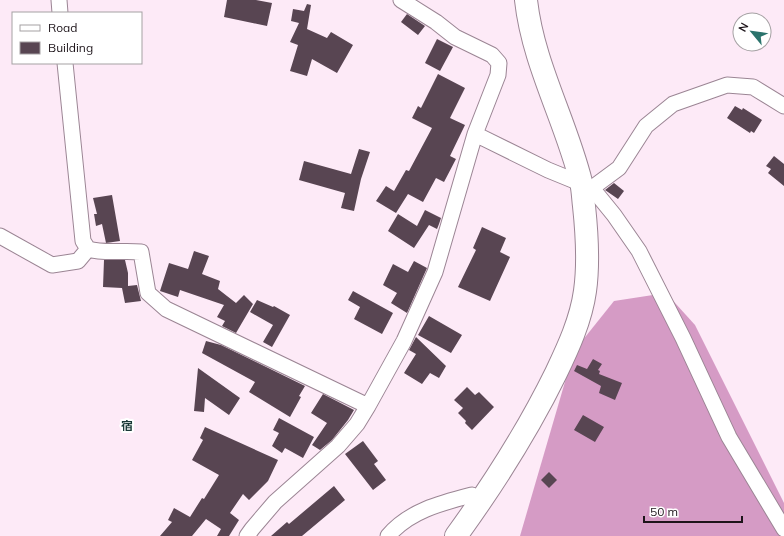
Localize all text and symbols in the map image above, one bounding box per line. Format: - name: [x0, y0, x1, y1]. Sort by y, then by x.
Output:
- legend: [12, 12, 142, 64]
- north arrow: [732, 12, 772, 52]
- text: Road: [48, 20, 77, 35]
- text: N: [735, 20, 751, 34]
- text: Building: [48, 40, 93, 55]
- district label: 宿: [121, 418, 133, 433]
- scale bar: [644, 498, 742, 524]
- text: 50 m: [650, 504, 678, 519]

